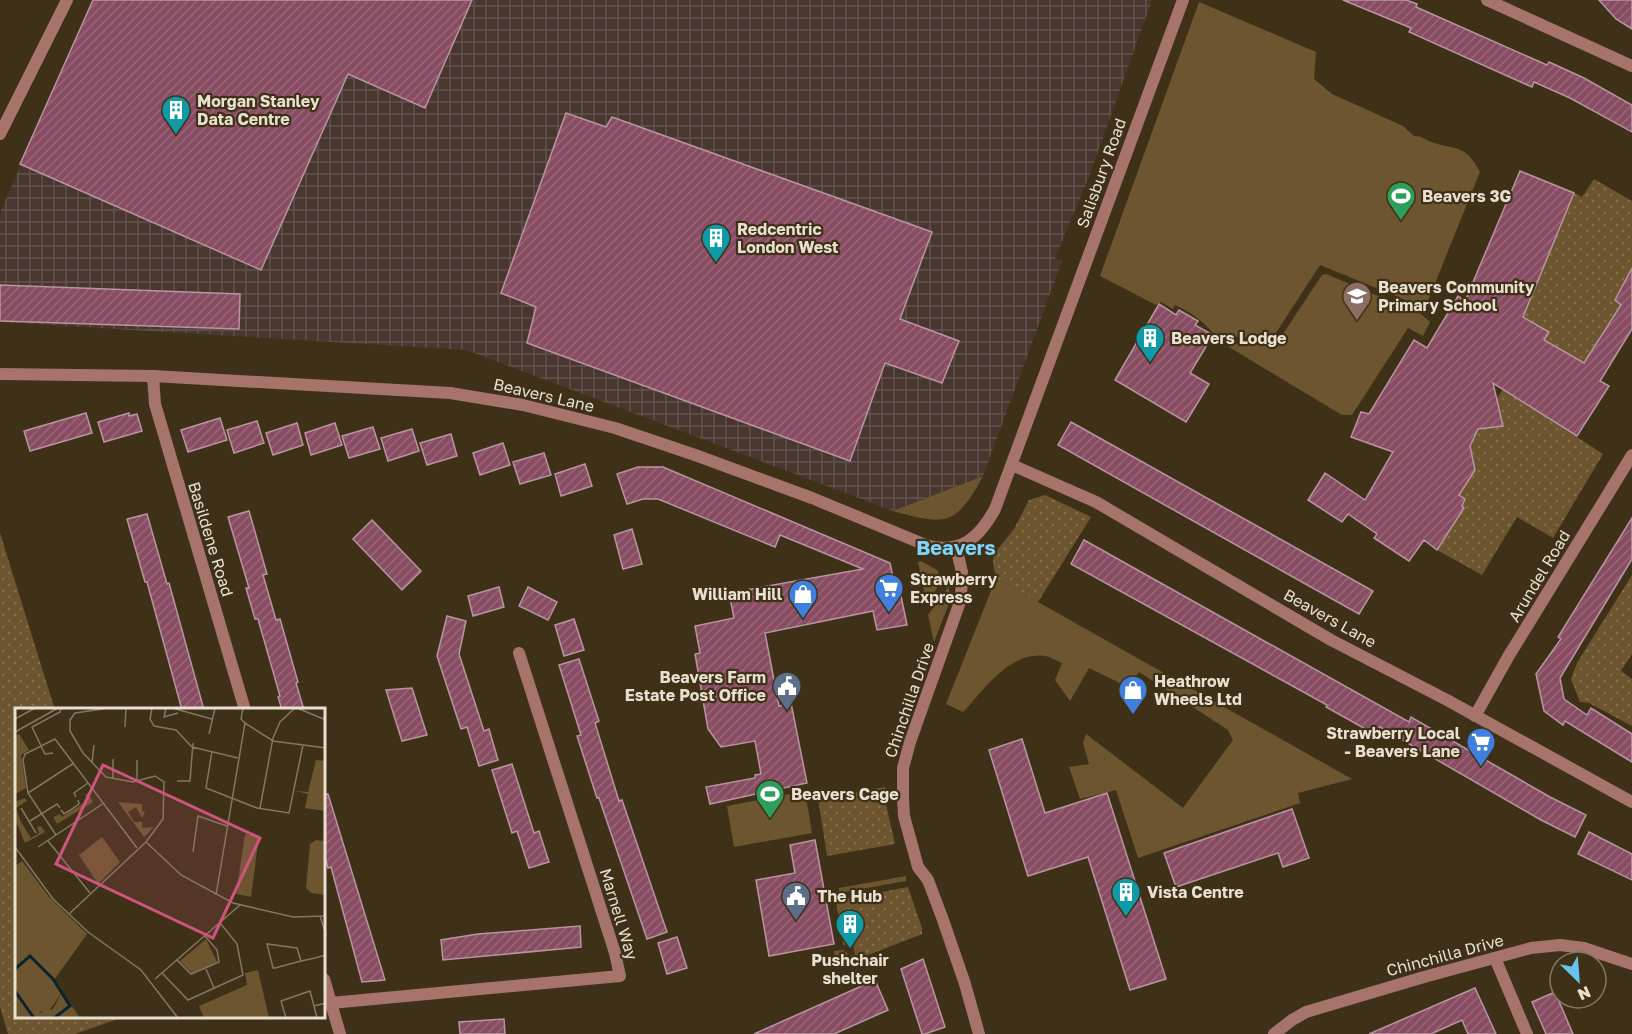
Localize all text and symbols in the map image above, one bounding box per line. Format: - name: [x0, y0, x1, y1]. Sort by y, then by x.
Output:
- place label: Morgan Stanley Data Centre: [197, 91, 320, 129]
- building icon: Morgan Stanley Data Centre: [160, 94, 192, 136]
- street label: Salisbury Road: [1072, 115, 1130, 231]
- sports icon: Beavers 3G: [1385, 180, 1417, 222]
- place label: Beavers 3G: [1422, 186, 1511, 206]
- place label: Redcentric London West: [737, 219, 838, 257]
- building icon: Redcentric London West: [700, 222, 732, 264]
- place label: Beavers Community Primary School: [1378, 277, 1535, 315]
- school or university icon: Beavers Community Primary School: [1341, 280, 1373, 322]
- building icon: Beavers Lodge: [1134, 322, 1166, 364]
- place label: Beavers Lodge: [1171, 328, 1287, 348]
- street label: Beavers Lane: [492, 374, 596, 416]
- street label: Basildene Road: [184, 479, 238, 599]
- street label: Arundel Road: [1504, 526, 1574, 626]
- district label: Beavers: [916, 535, 996, 559]
- place label: Strawberry Express: [910, 569, 998, 607]
- supermarket icon: Strawberry Express: [873, 572, 905, 614]
- shop icon: William Hill: [787, 578, 819, 620]
- place label: William Hill: [692, 584, 783, 604]
- street label: Beavers Lane: [1280, 584, 1380, 652]
- street label: Chinchilla Drive: [880, 640, 938, 760]
- place label: Beavers Farm Estate Post Office: [625, 667, 766, 705]
- public building icon: Beavers Farm Estate Post Office: [771, 670, 803, 712]
- place label: Heathrow Wheels Ltd: [1154, 671, 1242, 709]
- shop icon: Heathrow Wheels Ltd: [1117, 674, 1149, 716]
- inset map: [15, 708, 326, 1019]
- place label: Strawberry Local - Beavers Lane: [1326, 723, 1461, 761]
- supermarket icon: Strawberry Local - Beavers Lane: [1465, 726, 1497, 768]
- sports icon: Beavers Cage: [754, 778, 786, 820]
- place label: Beavers Cage: [791, 784, 899, 804]
- street label: Marnell Way: [596, 866, 642, 962]
- building icon: Vista Centre: [1110, 876, 1142, 918]
- public building icon: The Hub: [780, 880, 812, 922]
- place label: Vista Centre: [1147, 882, 1244, 902]
- place label: The Hub: [817, 886, 882, 906]
- building icon: Pushchair shelter: [834, 908, 866, 950]
- street label: Chinchilla Drive: [1384, 930, 1506, 980]
- place label: Pushchair shelter: [811, 950, 889, 988]
- north arrow: [1548, 950, 1608, 1010]
- text: N: [1575, 982, 1594, 1005]

